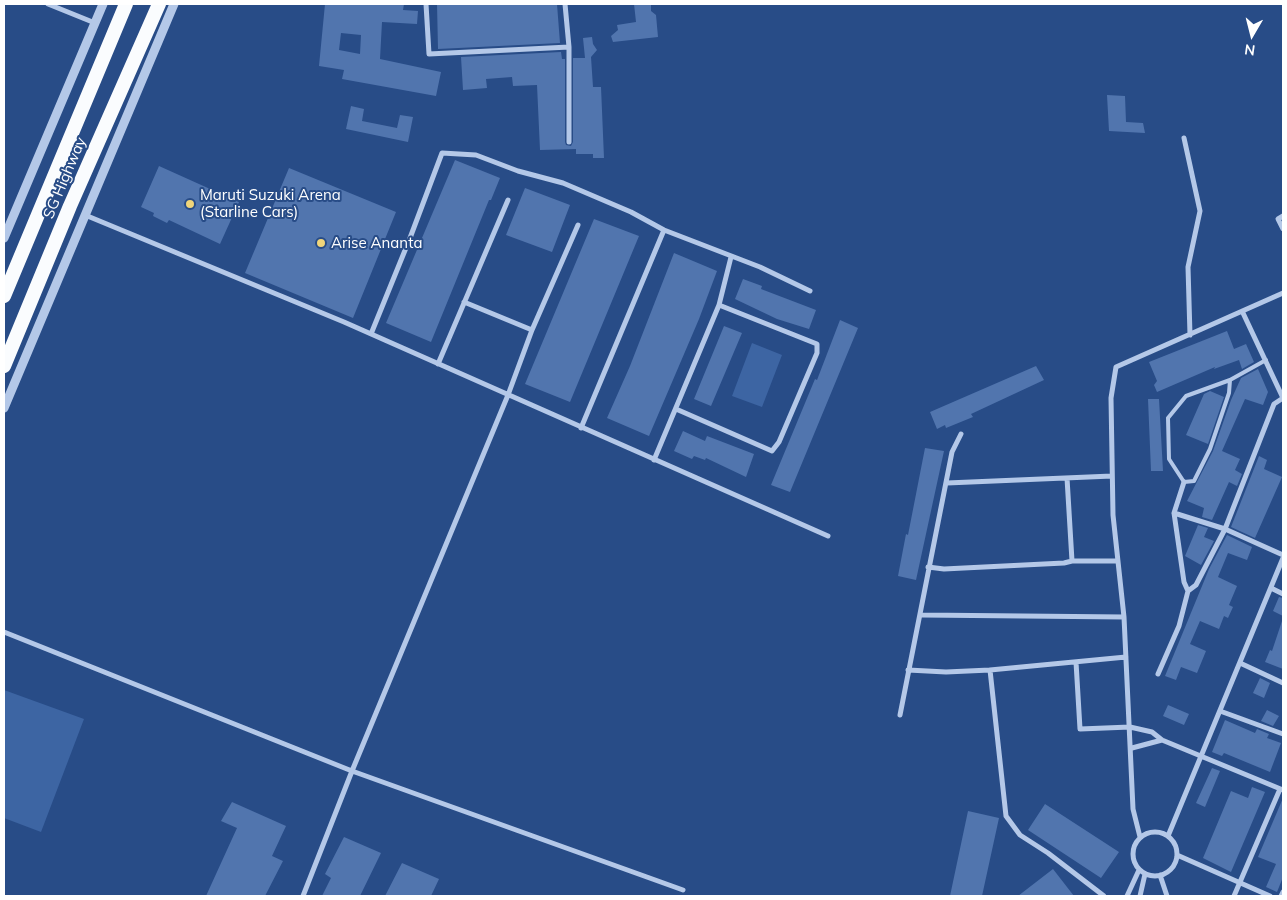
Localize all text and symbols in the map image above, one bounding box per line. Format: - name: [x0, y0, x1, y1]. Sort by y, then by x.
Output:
- north arrow: [1227, 10, 1277, 60]
- text: N: [1243, 40, 1256, 60]
- street label: SG Highway: [40, 135, 90, 221]
- place label: Maruti Suzuki Arena (Starline Cars): [200, 186, 341, 221]
- marker: Maruti Suzuki Arena (Starline Cars): [184, 198, 196, 210]
- place label: Arise Ananta: [331, 234, 422, 252]
- marker: Arise Ananta: [315, 237, 327, 249]

